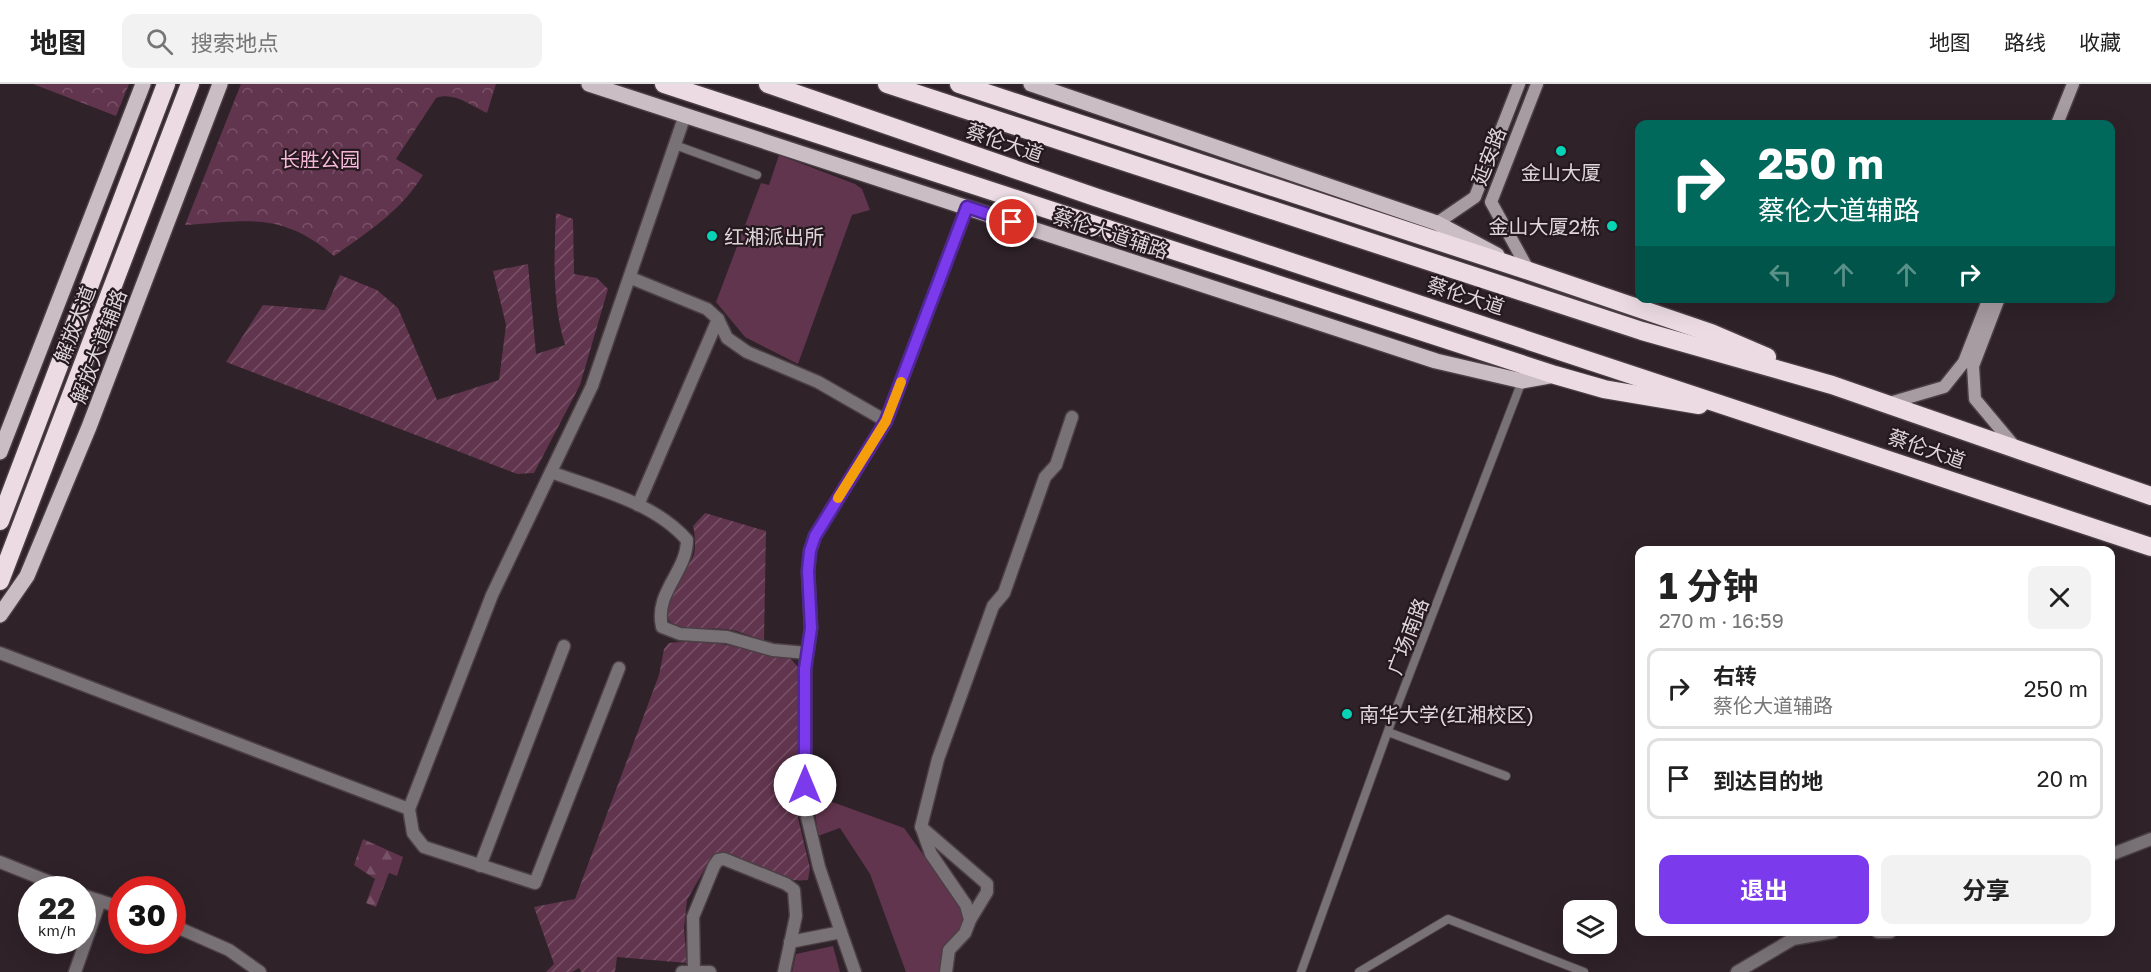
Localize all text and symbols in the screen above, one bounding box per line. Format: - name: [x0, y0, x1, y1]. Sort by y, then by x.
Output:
- search box: [122, 14, 542, 68]
- icon: search: [143, 25, 176, 58]
- text: 地图: [30, 26, 86, 59]
- text: 搜索地点: [191, 29, 279, 56]
- text: 地图: [1929, 29, 1971, 55]
- text: 路线: [2004, 29, 2046, 55]
- text: 收藏: [2079, 29, 2121, 55]
- street label: 蔡伦大道: [963, 118, 1047, 166]
- street label: 延安路: [1466, 124, 1510, 188]
- text: 250 m: [1758, 138, 1884, 188]
- marker: 金山大厦: [1554, 144, 1568, 158]
- icon: right: [1659, 144, 1737, 222]
- park label: 长胜公园: [280, 147, 360, 171]
- place label: 金山大厦: [1521, 160, 1601, 184]
- text: 蔡伦大道辅路: [1758, 194, 1920, 226]
- pin: [986, 196, 1037, 247]
- street label: 蔡伦大道辅路: [1050, 203, 1172, 263]
- icon: arrive: [995, 205, 1028, 238]
- place label: 金山大厦2栋: [1488, 214, 1600, 238]
- marker: 金山大厦2栋: [1605, 219, 1619, 233]
- place label: 红湘派出所: [724, 224, 824, 248]
- marker: 红湘派出所: [705, 229, 719, 243]
- icon: left: [1764, 258, 1797, 291]
- icon: ahead: [1827, 258, 1860, 291]
- icon: ahead: [1890, 258, 1923, 291]
- icon: right: [1953, 258, 1986, 291]
- street label: 蔡伦大道: [1424, 271, 1508, 319]
- street label: 解放大道: [48, 282, 100, 366]
- street label: 解放大道辅路: [65, 286, 131, 406]
- street label: 蔡伦大道: [1885, 424, 1969, 472]
- text: 1 分钟: [1659, 564, 1759, 607]
- button: close: [2028, 566, 2091, 629]
- street label: 广场南路: [1381, 594, 1433, 678]
- text: 270 m · 16:59: [1659, 608, 1784, 632]
- text: 右转: [1713, 662, 1757, 689]
- icon: right: [1662, 672, 1695, 705]
- text: 250 m: [2024, 675, 2088, 702]
- text: 蔡伦大道辅路: [1713, 693, 1833, 717]
- place label: 南华大学(红湘校区): [1359, 702, 1534, 726]
- marker: 南华大学(红湘校区): [1340, 707, 1354, 721]
- position arrow: [773, 753, 837, 817]
- icon: arrive: [1662, 762, 1695, 795]
- text: 20 m: [2037, 765, 2088, 792]
- text: 到达目的地: [1713, 767, 1823, 794]
- button: 退出: [1659, 855, 1869, 924]
- button: 分享: [1881, 855, 2091, 924]
- speed limit sign: 30: [108, 876, 186, 954]
- text: 22: [39, 890, 75, 926]
- map controls: [1563, 900, 1617, 954]
- button: layers: [1563, 900, 1617, 954]
- text: km/h: [38, 921, 76, 939]

